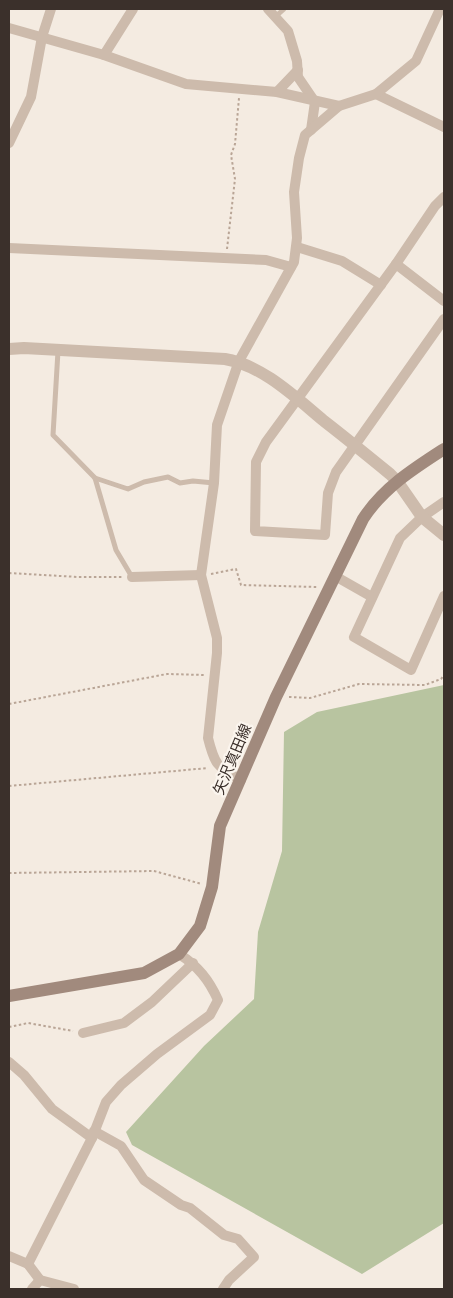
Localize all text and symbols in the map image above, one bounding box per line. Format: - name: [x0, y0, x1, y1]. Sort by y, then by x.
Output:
- street label: 矢沢真田線: [210, 721, 254, 797]

